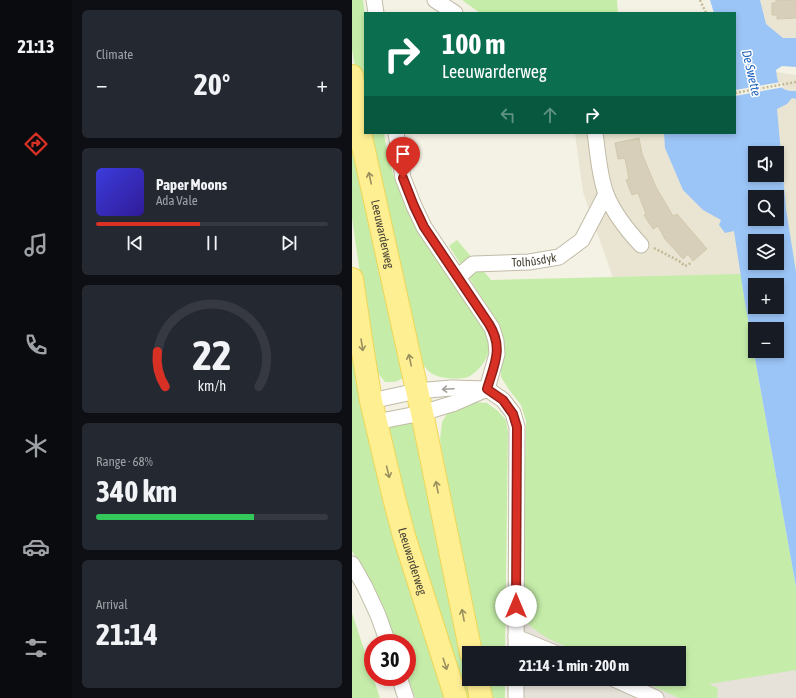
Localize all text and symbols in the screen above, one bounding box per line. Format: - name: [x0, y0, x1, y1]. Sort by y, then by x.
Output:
- icon: right: [376, 28, 428, 80]
- text: 100 m: [442, 28, 505, 60]
- text: 21:13: [17, 36, 55, 57]
- text: Climate: [96, 47, 133, 62]
- water label: De Swette: [739, 48, 764, 98]
- text: Leeuwarderweg: [442, 61, 547, 82]
- text: 20°: [194, 67, 230, 101]
- text: −: [96, 71, 107, 97]
- text: +: [317, 71, 328, 97]
- icon: left: [497, 104, 519, 126]
- icon: ahead: [539, 104, 561, 126]
- icon: right: [581, 104, 603, 126]
- icon: directions: [22, 130, 50, 158]
- pin: [386, 137, 420, 178]
- icon: arrive: [392, 143, 414, 165]
- map controls: [748, 146, 784, 358]
- button: sound: [748, 146, 784, 182]
- one-way arrow: [366, 172, 374, 185]
- text: Paper Moons: [156, 176, 227, 193]
- button: search: [748, 190, 784, 226]
- text: Ada Vale: [156, 193, 198, 208]
- street label: Leeuwarderweg: [368, 198, 397, 270]
- icon: music: [22, 231, 50, 259]
- icon: previous: [124, 232, 146, 254]
- icon: pause: [201, 232, 223, 254]
- icon: next: [278, 232, 300, 254]
- button: layers: [748, 234, 784, 270]
- street label: Tolhûsdyk: [511, 250, 558, 270]
- button: +: [748, 278, 784, 314]
- button: −: [748, 322, 784, 358]
- icon: phone: [22, 331, 50, 359]
- text: 22: [192, 331, 232, 379]
- one-way arrow: [358, 338, 366, 351]
- one-way arrow: [406, 354, 414, 367]
- text: km/h: [198, 378, 226, 394]
- one-way arrow: [442, 385, 455, 392]
- icon: climate: [22, 432, 50, 460]
- text: Range · 68%: [96, 454, 153, 469]
- one-way arrow: [385, 465, 392, 478]
- text: 340 km: [96, 474, 177, 508]
- one-way arrow: [433, 481, 441, 494]
- street label: Leeuwarderweg: [395, 526, 430, 597]
- icon: car: [22, 533, 50, 561]
- position arrow: [495, 585, 537, 627]
- text: Arrival: [96, 597, 128, 612]
- one-way arrow: [458, 609, 466, 622]
- text: 21:14: [96, 617, 158, 651]
- icon: filters: [22, 634, 50, 662]
- speed limit sign: 30: [364, 634, 416, 686]
- one-way arrow: [442, 657, 449, 670]
- text: 21:14 · 1 min · 200 m: [519, 657, 629, 674]

